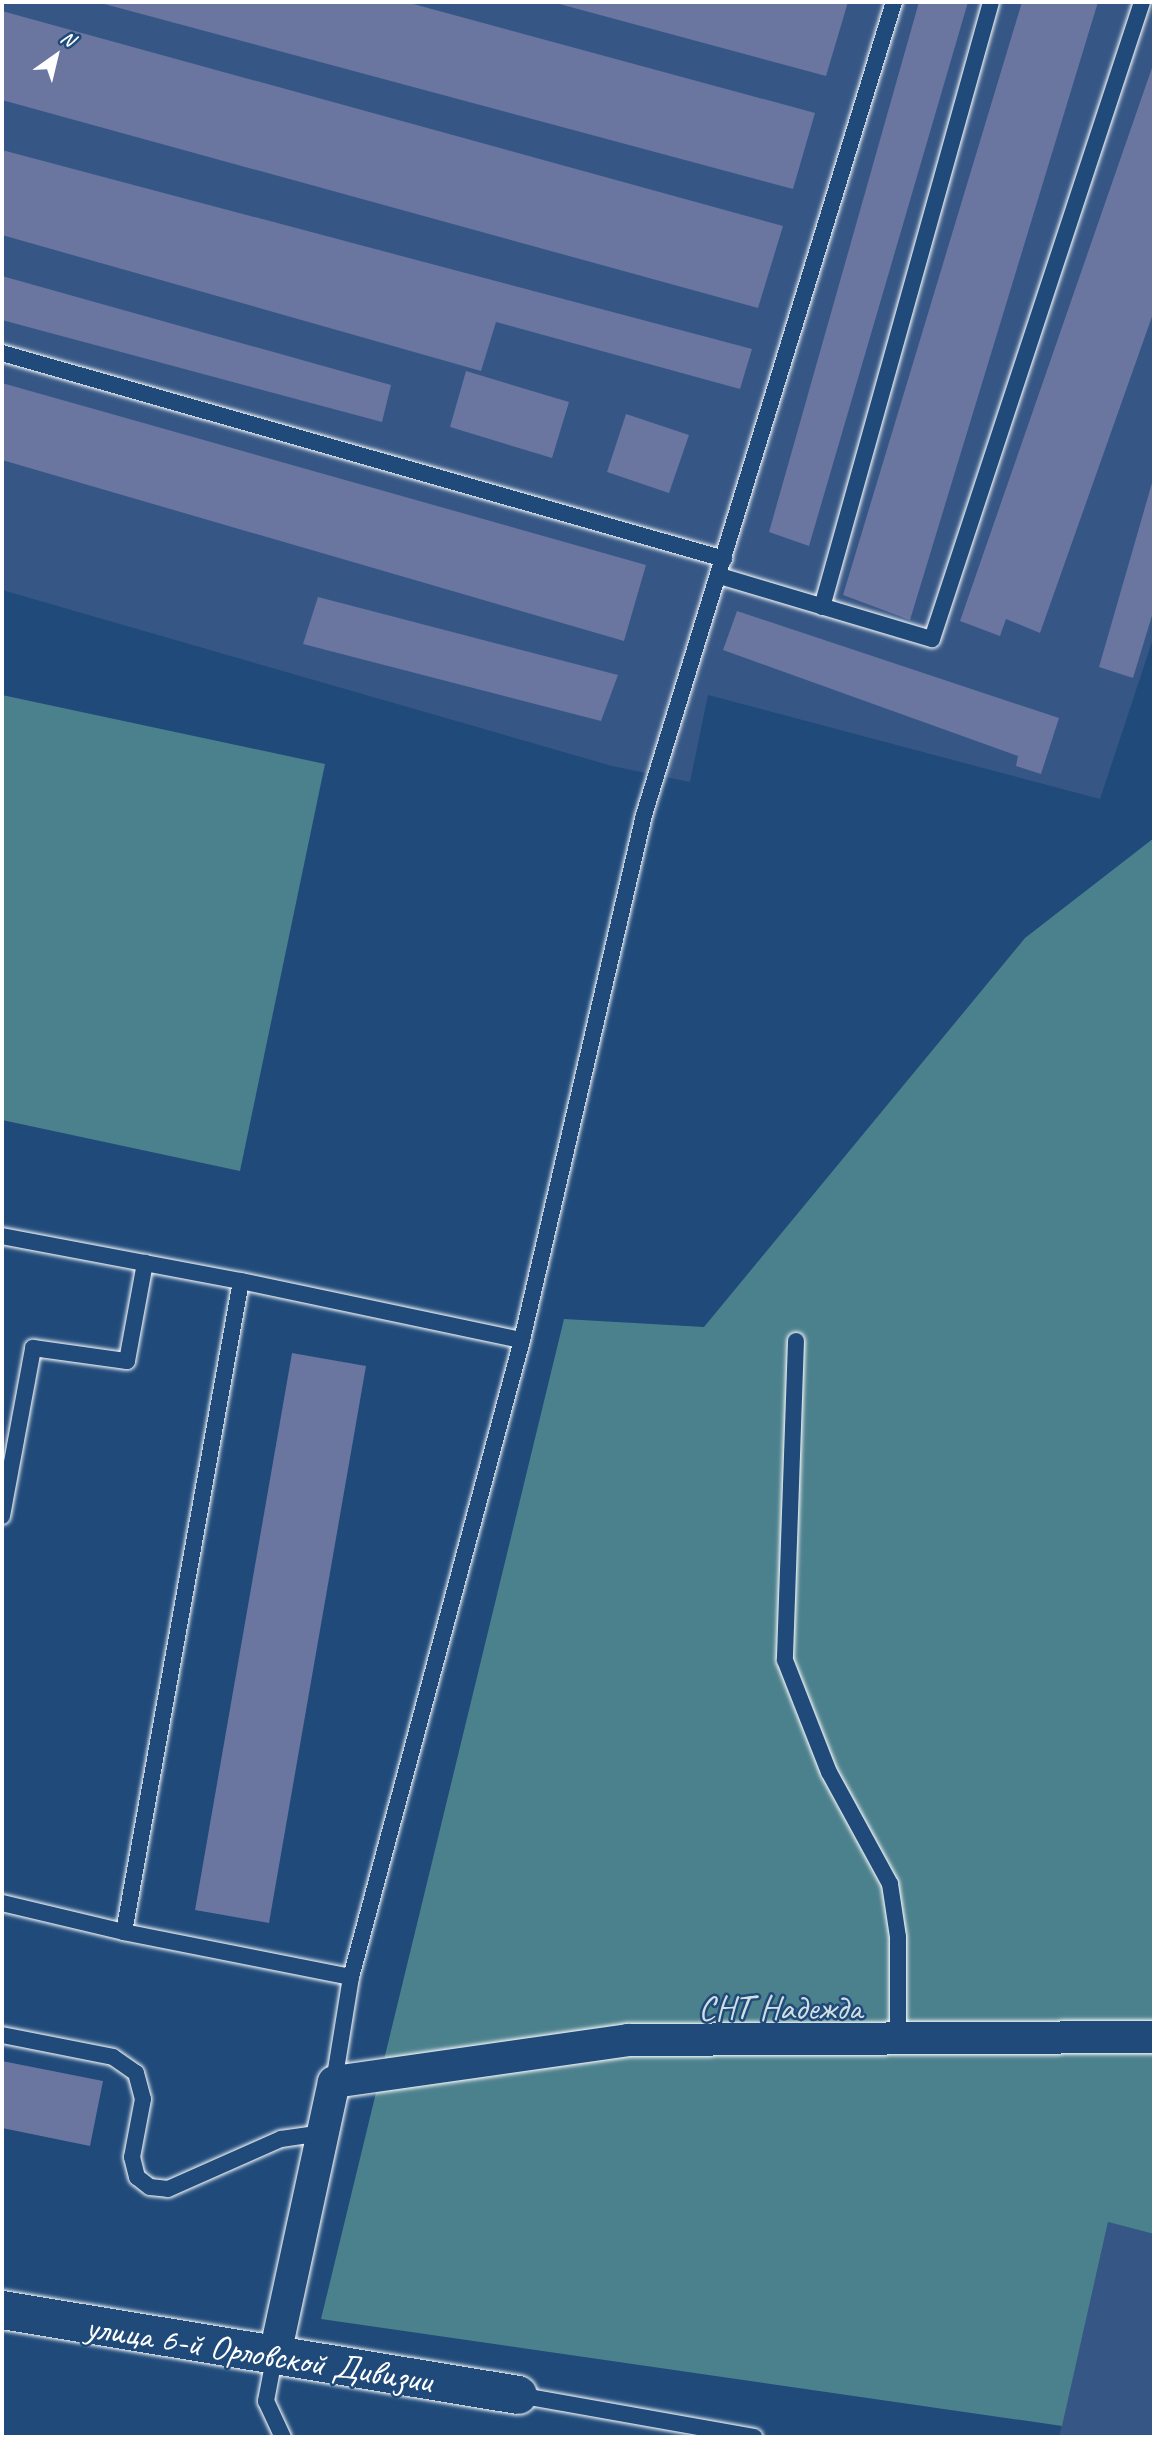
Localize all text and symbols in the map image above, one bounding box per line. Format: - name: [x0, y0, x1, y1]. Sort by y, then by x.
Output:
- north arrow: [21, 21, 91, 91]
- text: N: [56, 25, 79, 52]
- park label: СНТ Надежда: [698, 1987, 862, 2029]
- street label: улица 6-й Орловской Дивизии: [83, 2306, 435, 2402]

